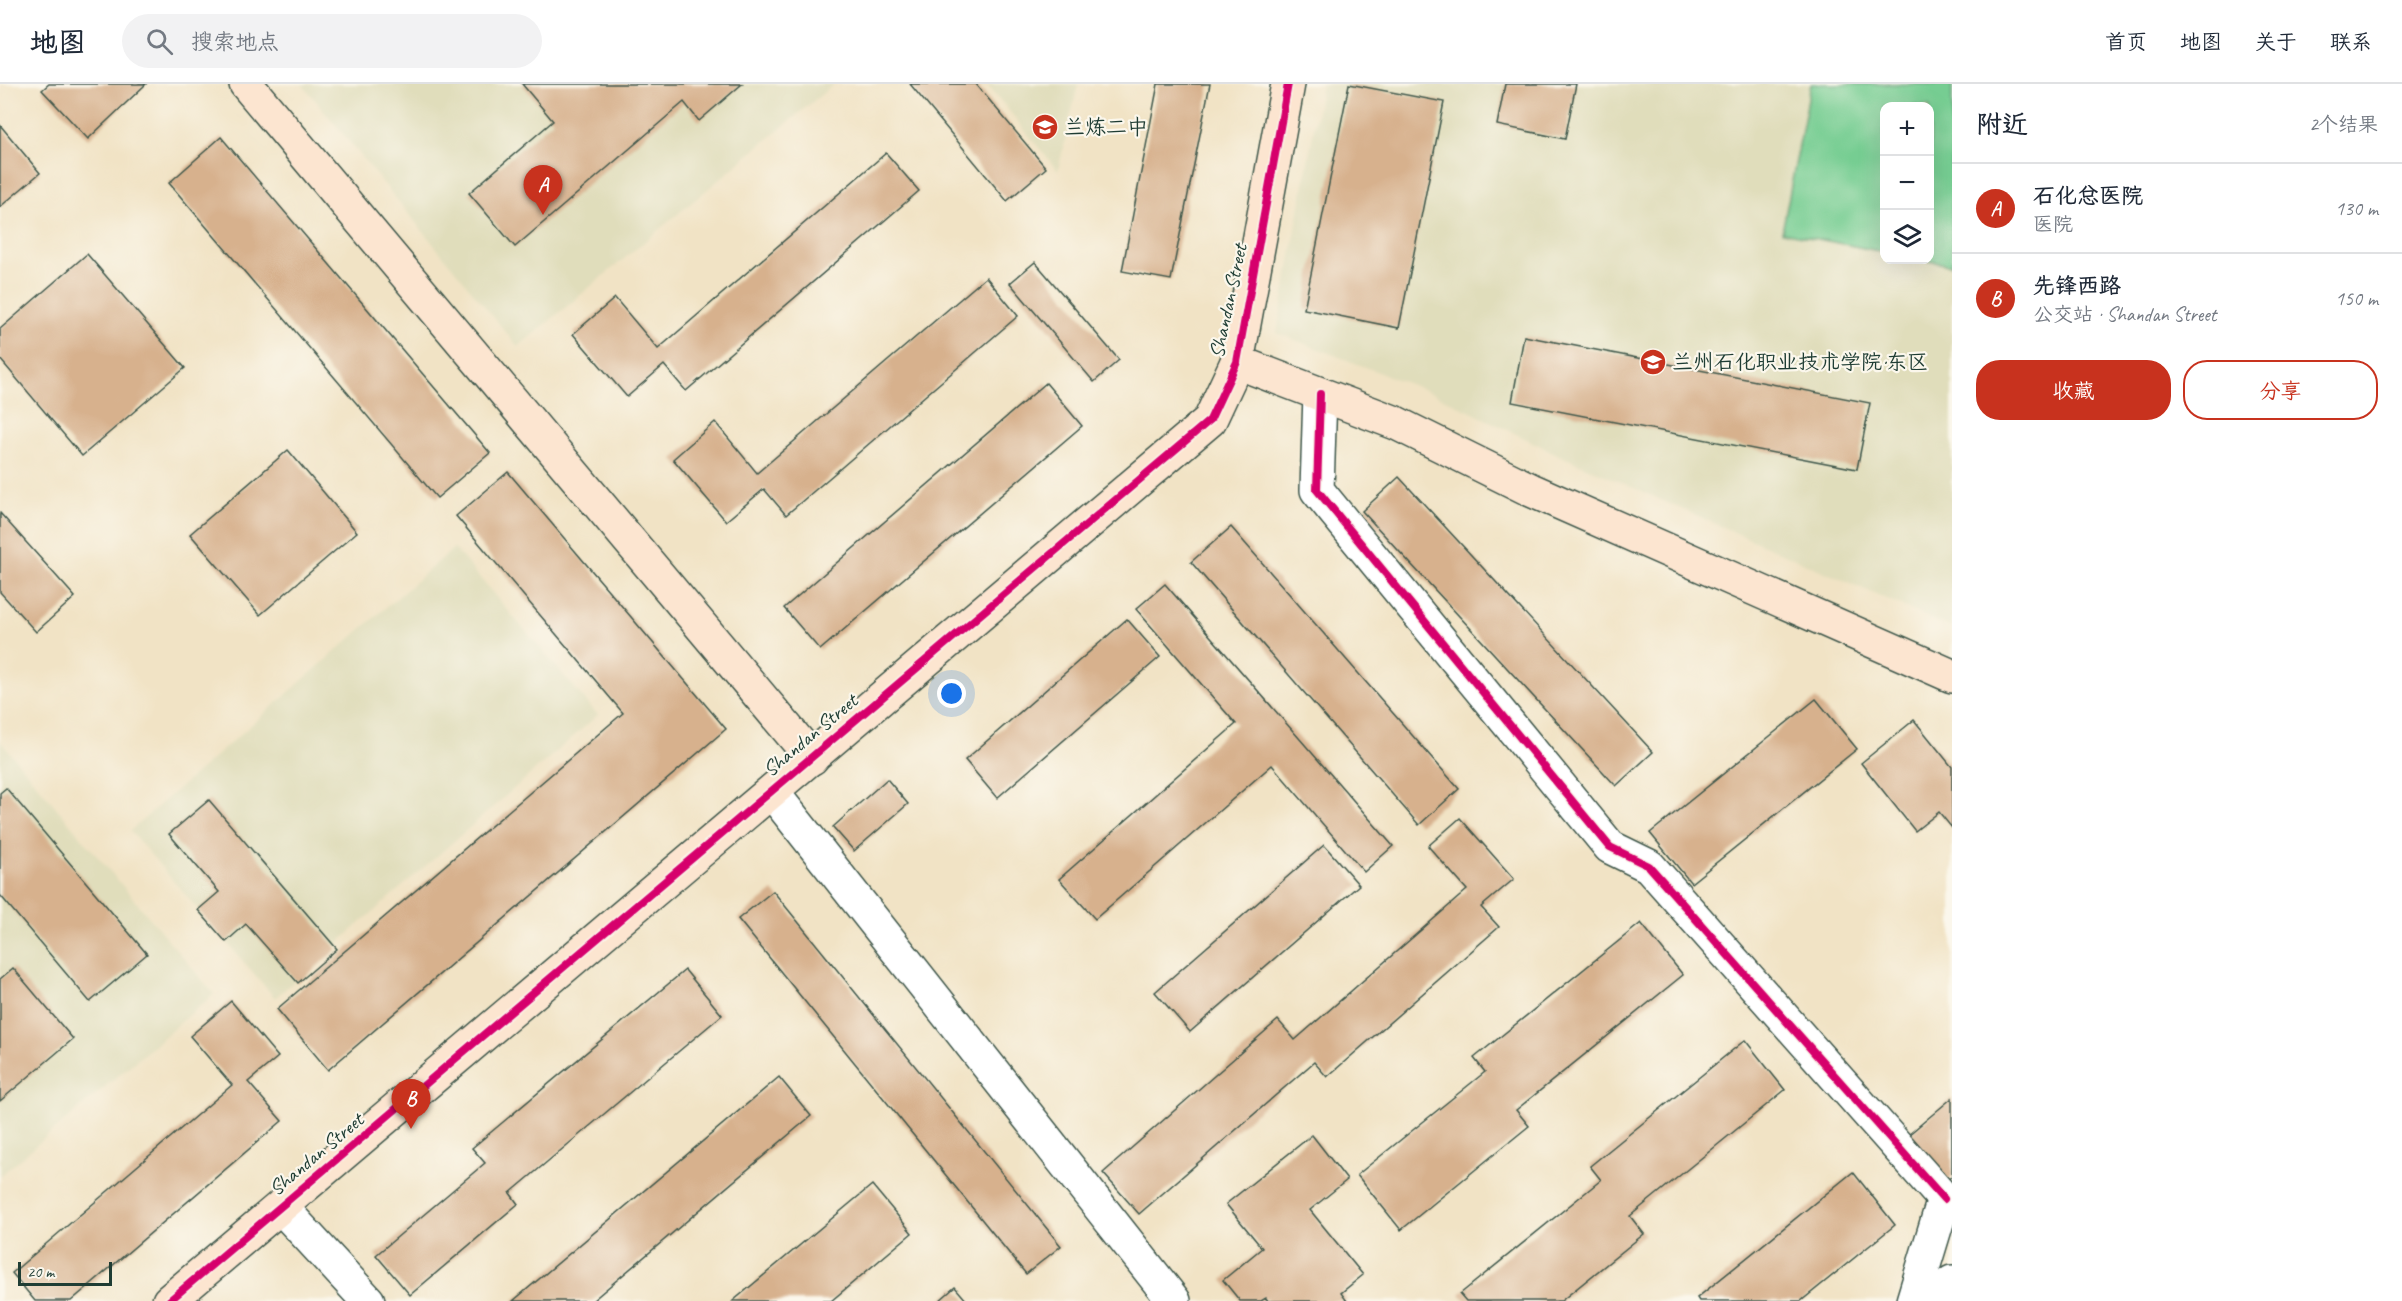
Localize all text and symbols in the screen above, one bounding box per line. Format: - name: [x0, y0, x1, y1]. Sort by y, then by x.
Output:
- search box: [122, 14, 542, 68]
- text: 地图: [30, 25, 86, 60]
- icon: search: [143, 25, 176, 58]
- text: 搜索地点: [191, 28, 279, 56]
- text: 首页: [2105, 29, 2147, 55]
- text: 地图: [2180, 29, 2222, 55]
- text: 关于: [2255, 29, 2297, 55]
- text: 联系: [2330, 29, 2372, 55]
- map controls: [1880, 102, 1934, 264]
- button: +: [1880, 102, 1934, 156]
- text: 附近: [1976, 108, 2028, 141]
- school or university icon: 兰炼二中: [1030, 112, 1060, 142]
- text: 2个结果: [2309, 112, 2378, 137]
- place label: 兰炼二中: [1064, 114, 1148, 140]
- button: −: [1880, 156, 1934, 210]
- pin: A: [524, 166, 562, 215]
- text: 石化总医院: [2033, 182, 2143, 210]
- text: A: [1990, 196, 2001, 221]
- text: 130 m: [2335, 196, 2378, 221]
- button: layers: [1880, 210, 1934, 264]
- text: 医院: [2033, 212, 2073, 237]
- street label: Shandan Street: [1203, 240, 1253, 360]
- text: 先锋西路: [2033, 272, 2121, 300]
- text: B: [1990, 286, 2001, 311]
- text: 150 m: [2335, 286, 2378, 311]
- text: 公交站 · Shandan Street: [2033, 302, 2216, 327]
- school or university icon: 兰州石化职业技术学院·东区: [1638, 347, 1668, 377]
- place label: 兰州石化职业技术学院·东区: [1672, 349, 1928, 375]
- button: 收藏: [1976, 360, 2171, 420]
- button: 分享: [2183, 360, 2378, 420]
- your location: [937, 679, 966, 708]
- street label: Shandan Street: [757, 687, 864, 782]
- pin: B: [392, 1080, 430, 1129]
- street label: Shandan Street: [263, 1106, 370, 1201]
- scale bar: [18, 1259, 112, 1286]
- text: 20 m: [27, 1262, 54, 1282]

